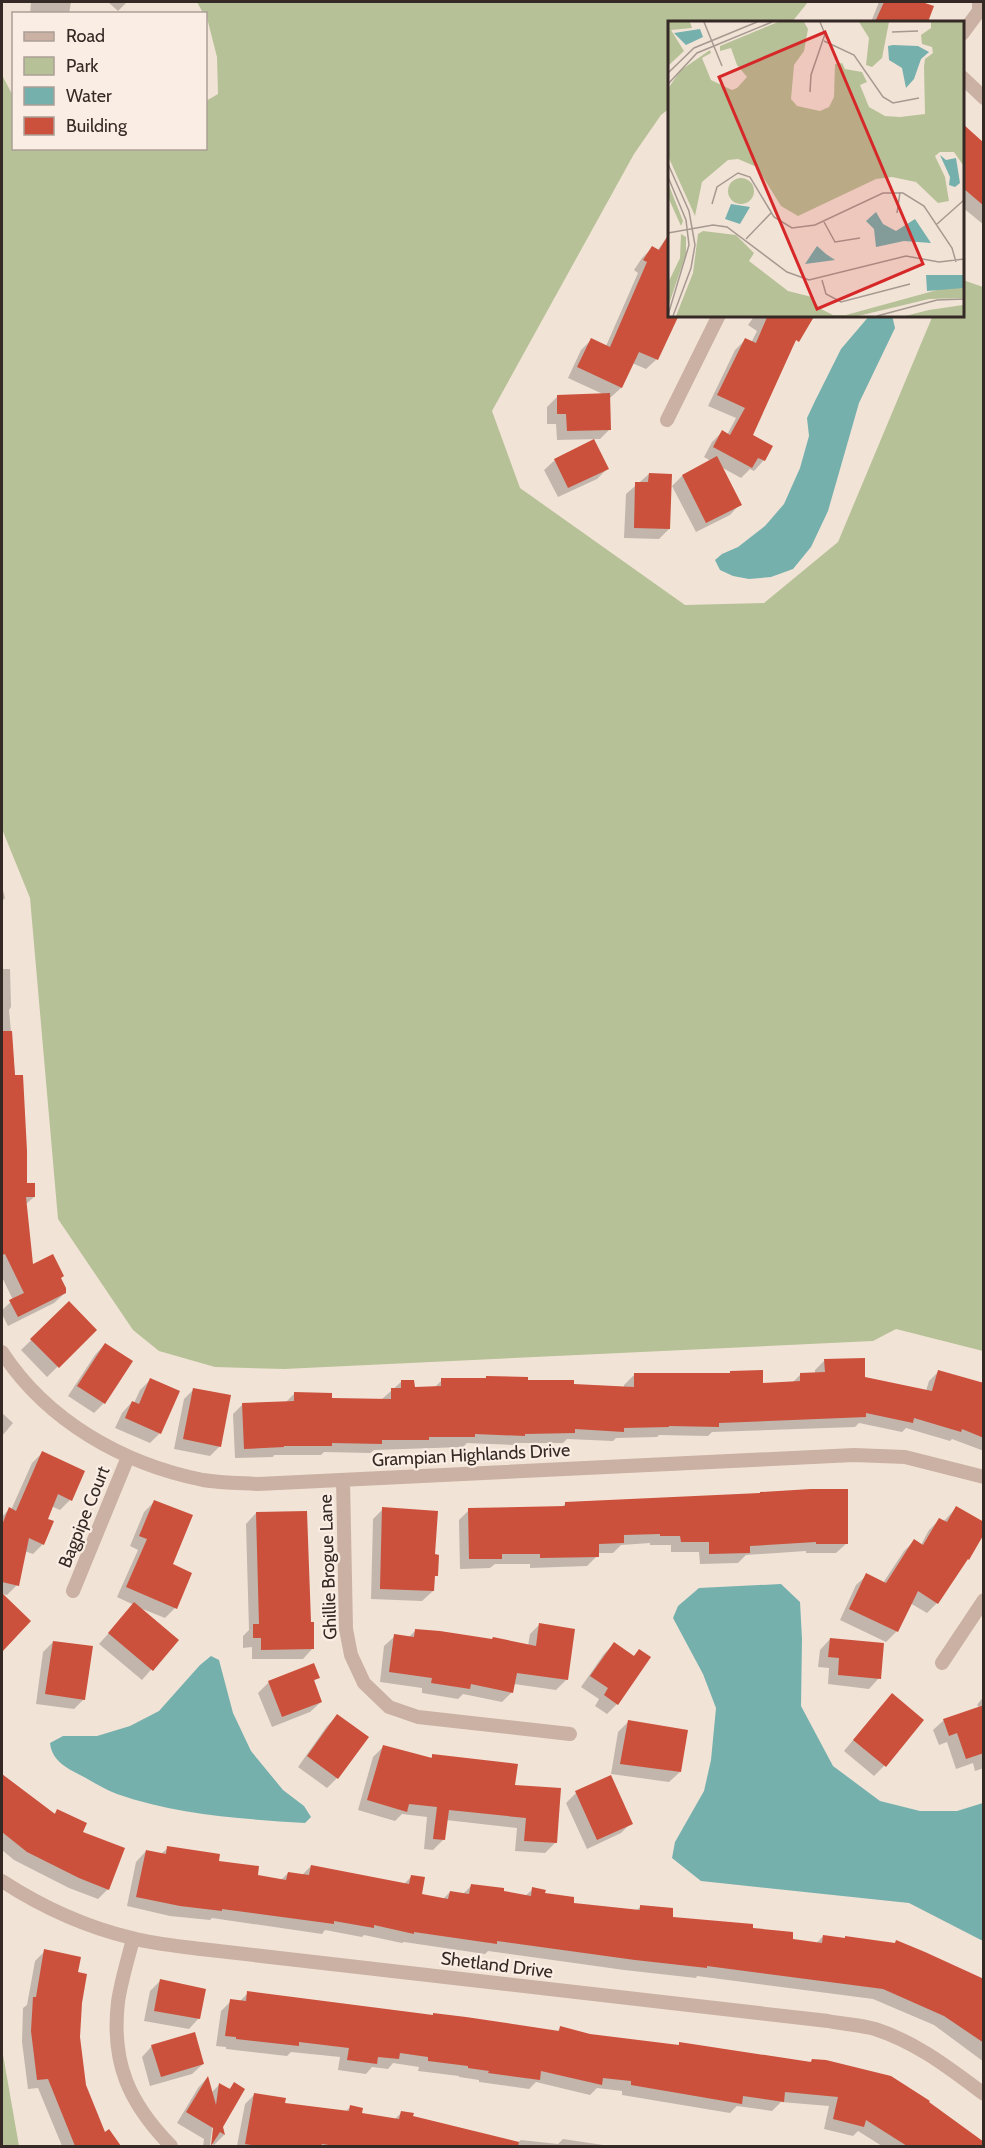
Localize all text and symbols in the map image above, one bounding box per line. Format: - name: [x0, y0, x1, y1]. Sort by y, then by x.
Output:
- legend: [12, 12, 207, 150]
- inset map: [668, 21, 964, 316]
- text: Road: [66, 25, 105, 47]
- text: Park: [66, 55, 99, 77]
- text: Water: [66, 85, 112, 107]
- text: Building: [66, 115, 128, 137]
- street label: Grampian Highlands Drive: [371, 1439, 571, 1471]
- street label: Bagpipe Court: [54, 1463, 114, 1571]
- street label: Ghillie Brogue Lane: [314, 1494, 342, 1640]
- street label: Shetland Drive: [440, 1947, 554, 1983]

